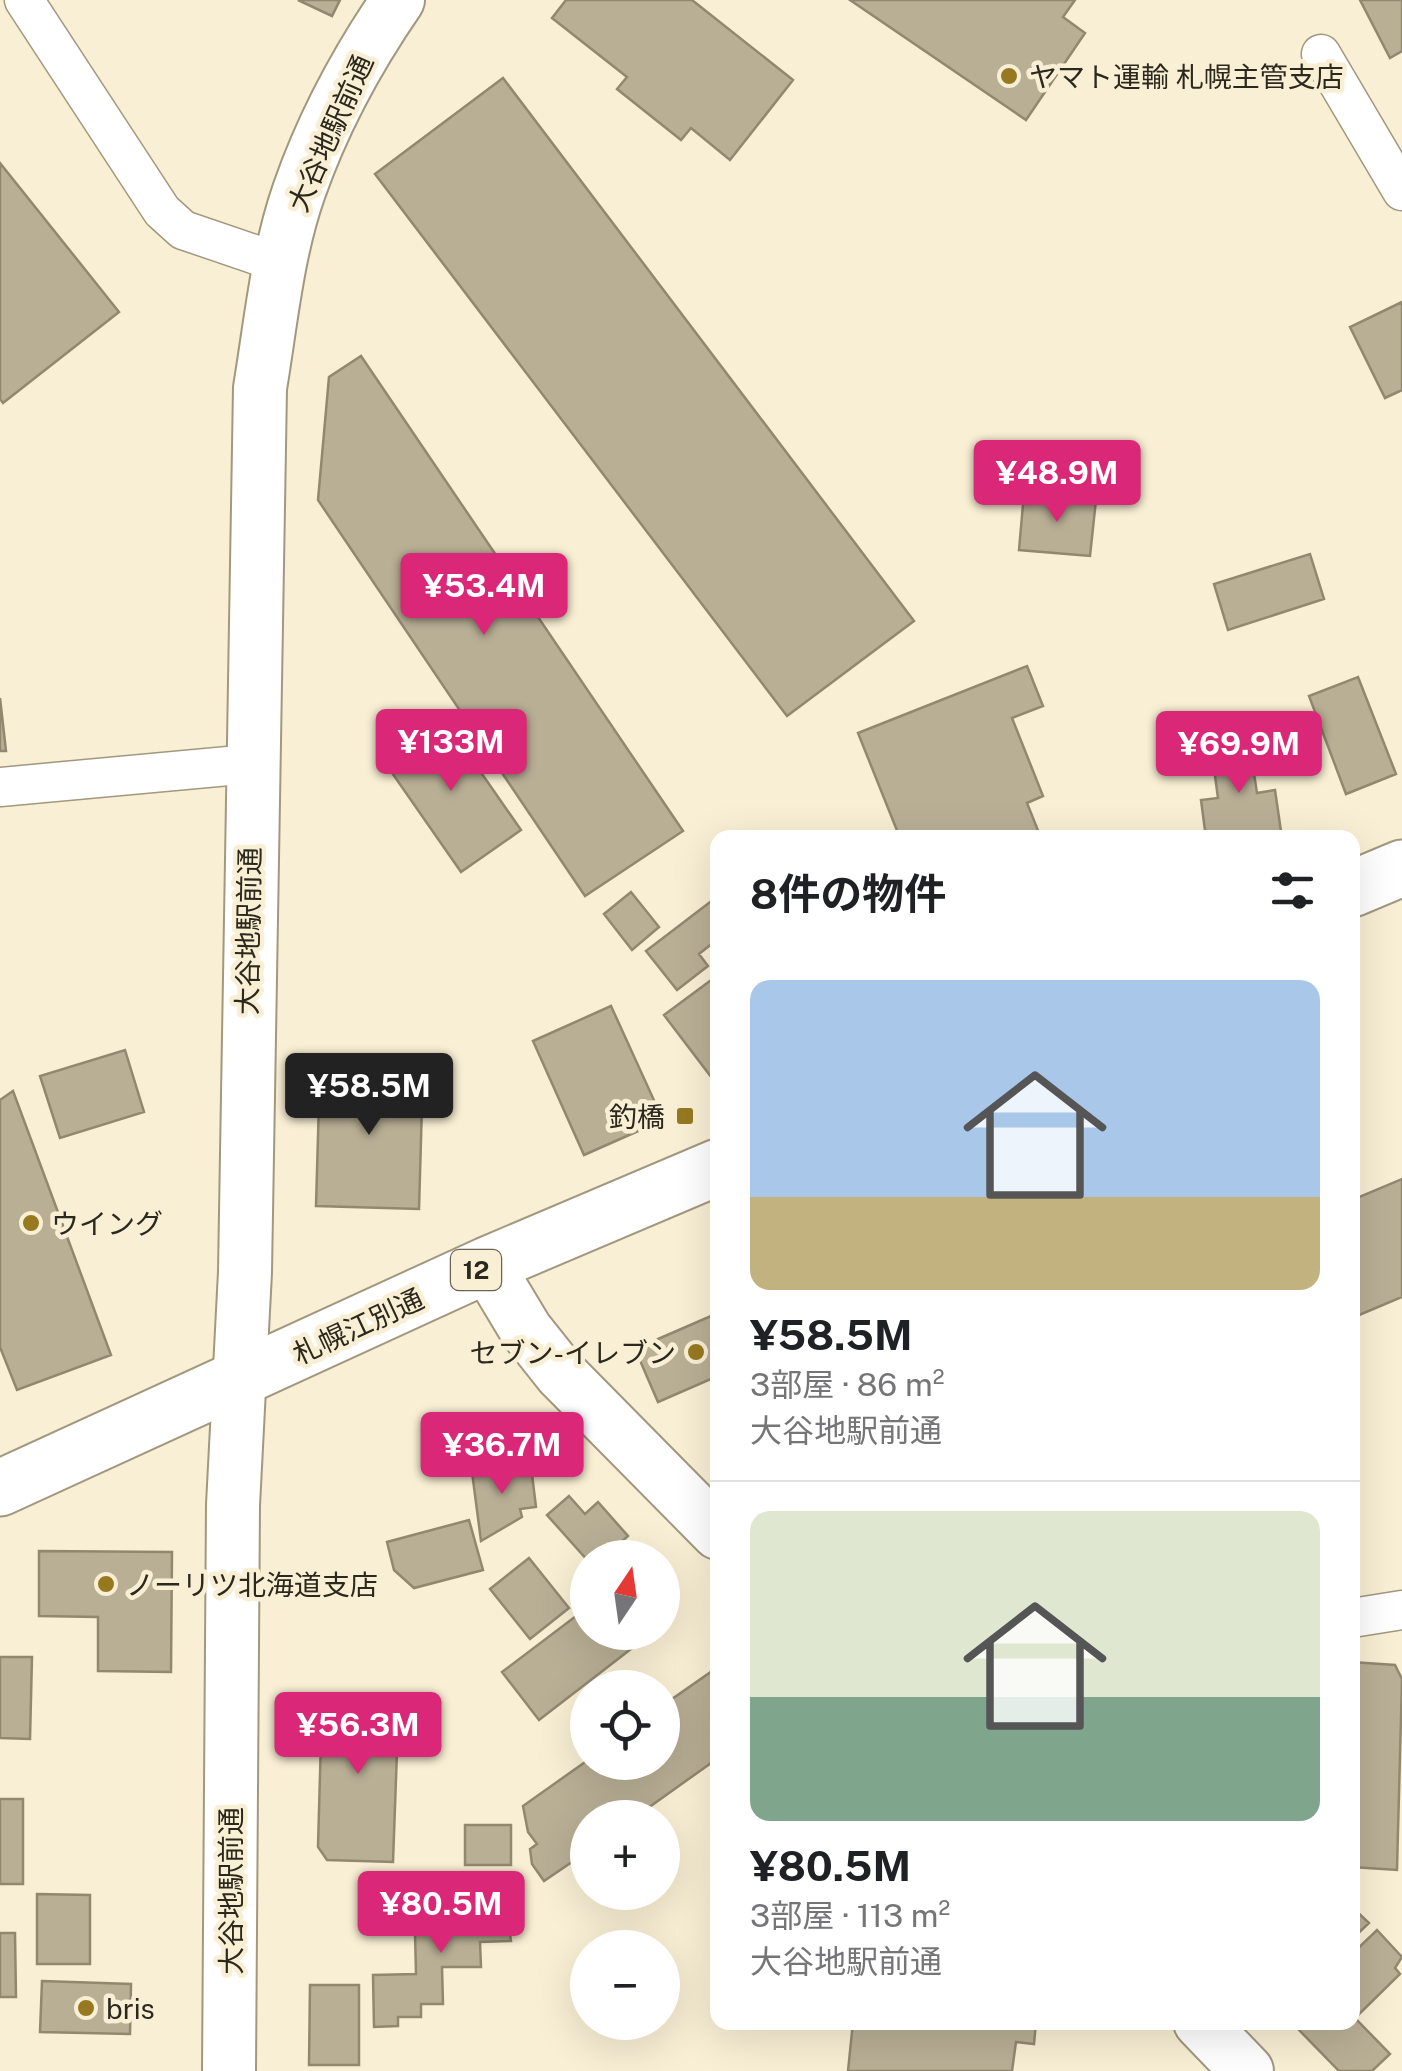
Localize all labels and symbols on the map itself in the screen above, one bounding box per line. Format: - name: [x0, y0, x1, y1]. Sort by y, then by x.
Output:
- street label: 大谷地駅前通: [281, 50, 379, 216]
- place label: ヤマト運輸 札幌主管支店: [1029, 60, 1344, 93]
- marker: ヤマト運輸 札幌主管支店: [998, 65, 1020, 87]
- pin: ¥48.9M: [976, 440, 1138, 525]
- pin: ¥53.4M: [403, 553, 565, 638]
- pin: ¥133M: [381, 709, 521, 794]
- pin: ¥69.9M: [1158, 711, 1320, 796]
- street label: 大谷地駅前通: [230, 847, 266, 1015]
- pin: ¥58.5M: [288, 1053, 450, 1138]
- place label: 釣橋: [609, 1100, 665, 1133]
- marker: 釣橋: [674, 1105, 696, 1127]
- place label: ウイング: [51, 1207, 163, 1240]
- marker: ウイング: [20, 1212, 42, 1234]
- road number: 12: [451, 1250, 501, 1290]
- street label: 札幌江別通: [288, 1281, 428, 1371]
- place label: セブン-イレブン: [469, 1336, 676, 1369]
- marker: セブン-イレブン: [685, 1341, 707, 1363]
- pin: ¥36.7M: [421, 1412, 583, 1497]
- north arrow: [570, 1540, 680, 1650]
- place label: ノーリツ北海道支店: [126, 1568, 378, 1601]
- marker: ノーリツ北海道支店: [95, 1573, 117, 1595]
- pin: ¥56.3M: [277, 1692, 439, 1777]
- street label: 大谷地駅前通: [214, 1807, 247, 1975]
- pin: ¥80.5M: [360, 1871, 522, 1956]
- place label: bris: [106, 1992, 155, 2025]
- marker: bris: [75, 1997, 97, 2019]

